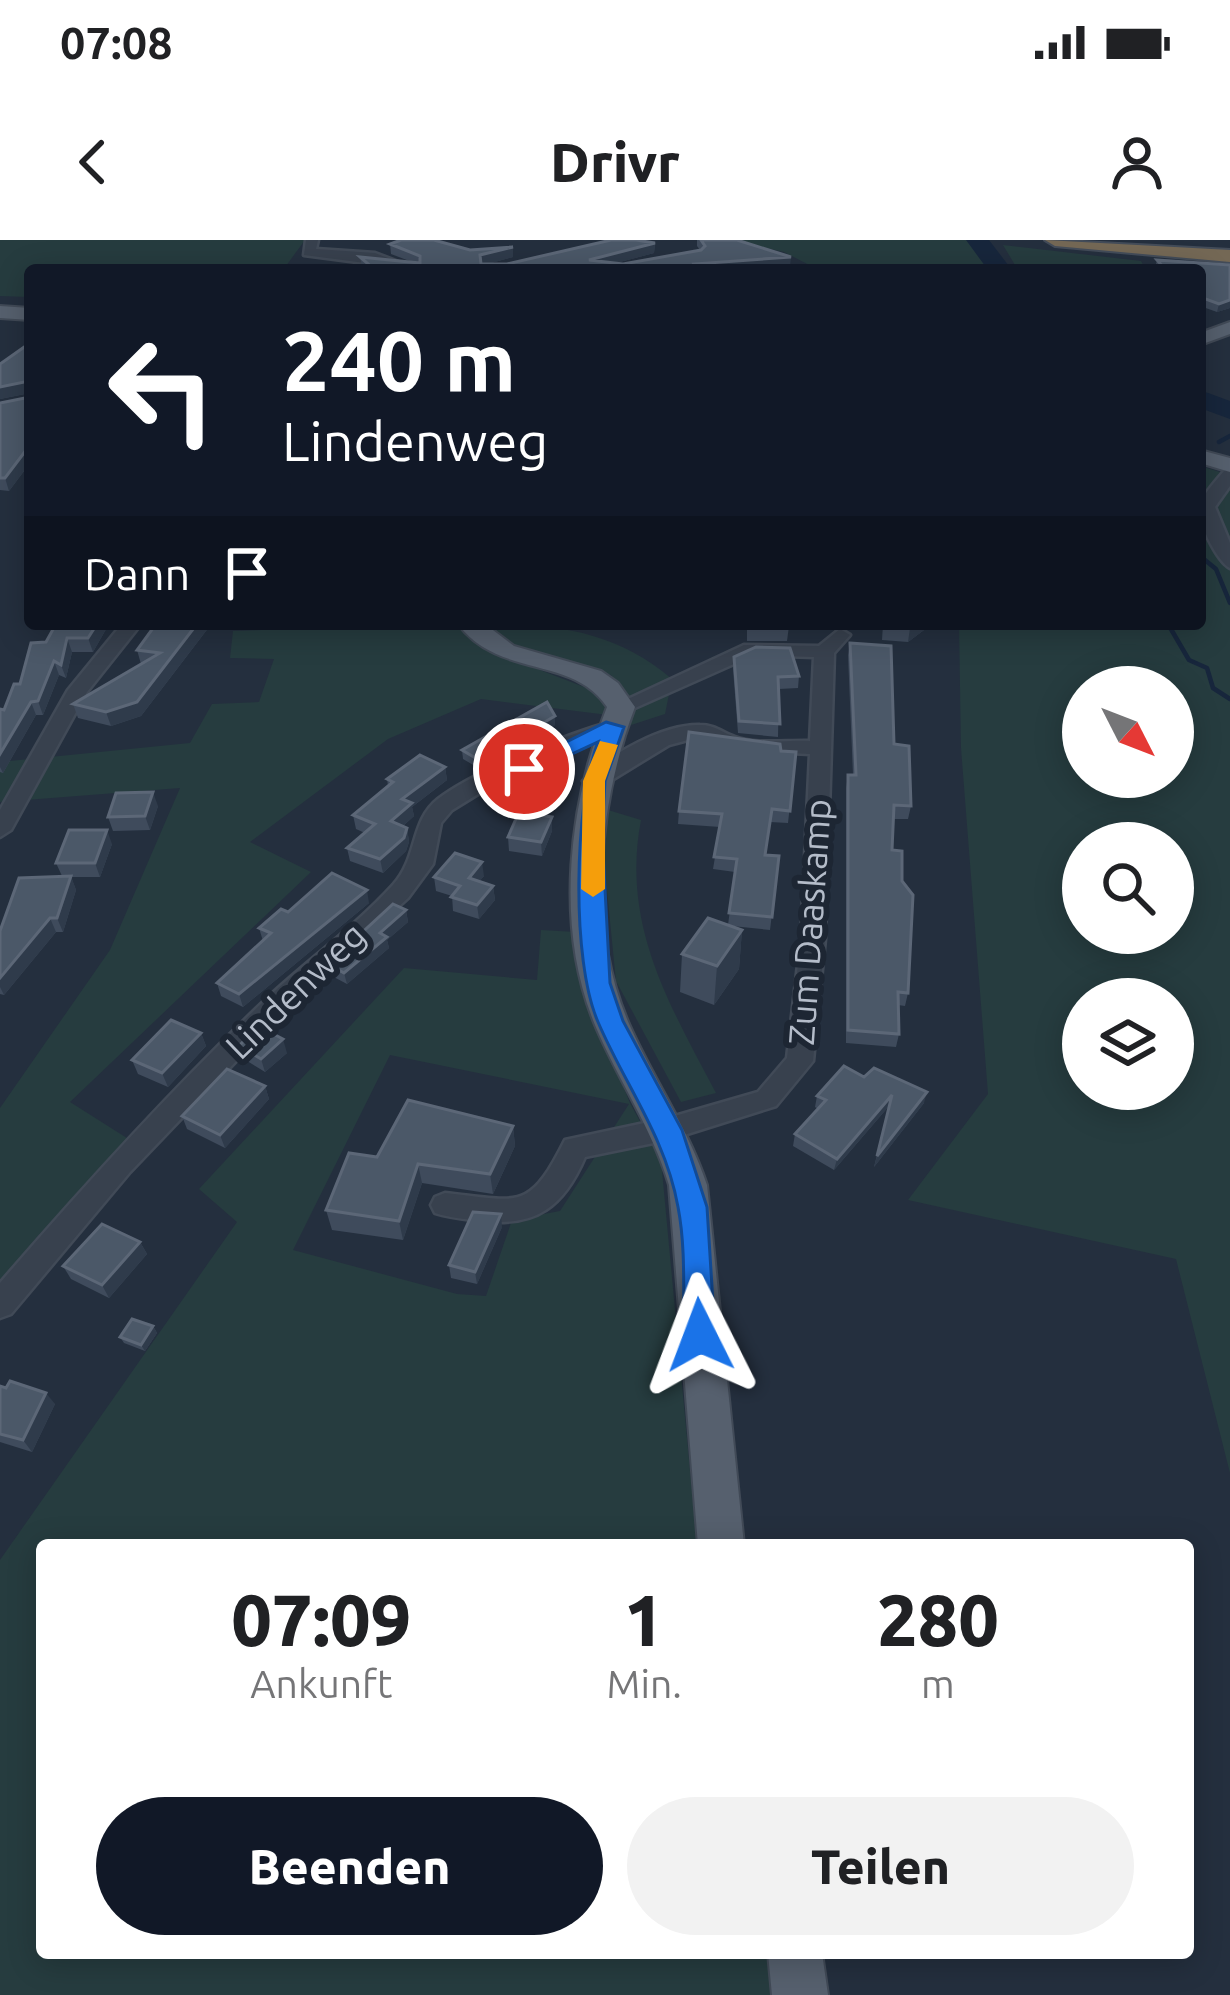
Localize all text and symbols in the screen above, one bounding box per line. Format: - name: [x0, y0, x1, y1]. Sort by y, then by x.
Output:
- text: 07:08: [60, 17, 173, 68]
- icon: back: [60, 129, 126, 195]
- icon: person: [1104, 129, 1170, 195]
- text: Drivr: [550, 132, 680, 192]
- icon: left: [84, 312, 240, 468]
- text: 240 m: [282, 313, 516, 407]
- text: Lindenweg: [282, 411, 548, 471]
- icon: arrive: [214, 540, 280, 606]
- text: Dann: [84, 548, 190, 599]
- north arrow: [1062, 666, 1194, 798]
- map controls: [1062, 666, 1194, 1110]
- pin: [473, 718, 575, 820]
- icon: arrive: [491, 736, 557, 802]
- street label: Zum Daaskamp: [780, 797, 838, 1047]
- button: search: [1062, 822, 1194, 954]
- street label: Lindenweg: [217, 914, 373, 1066]
- button: layers: [1062, 978, 1194, 1110]
- position arrow: [637, 1272, 763, 1398]
- text: 07:09: [231, 1579, 411, 1660]
- text: 1: [624, 1579, 664, 1660]
- text: 280: [877, 1579, 999, 1660]
- text: Ankunft: [250, 1662, 392, 1705]
- text: Min.: [607, 1662, 682, 1705]
- text: m: [921, 1662, 955, 1705]
- button: Beenden: [96, 1797, 603, 1935]
- button: Teilen: [627, 1797, 1134, 1935]

